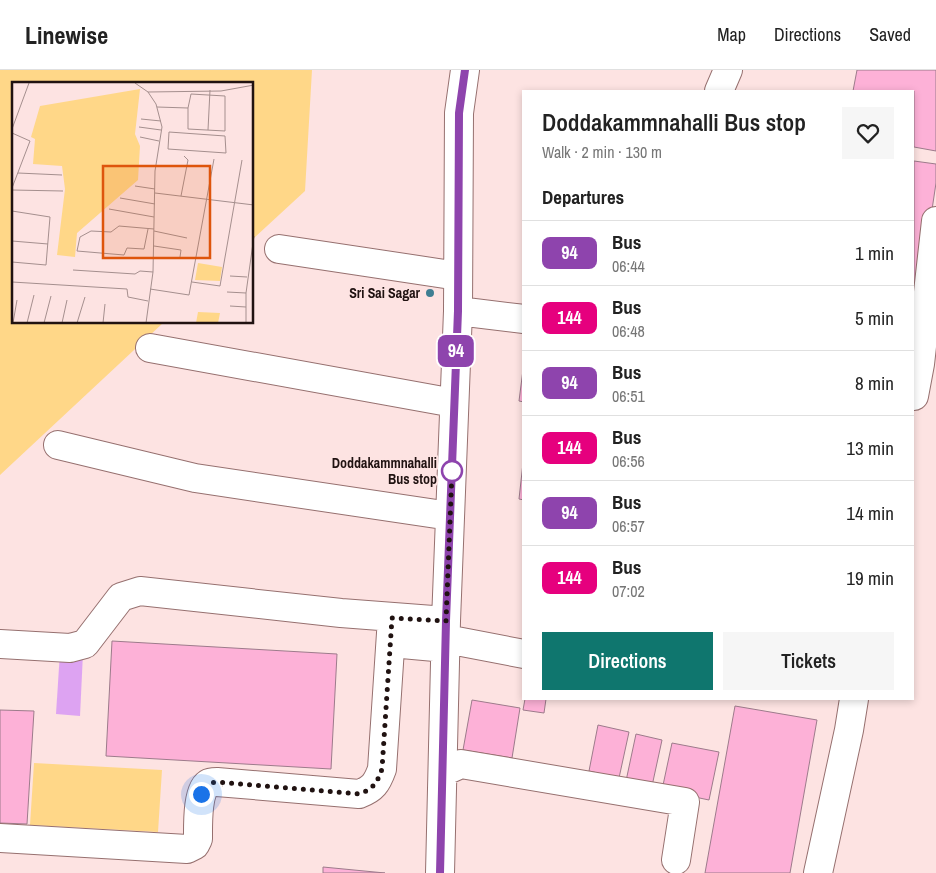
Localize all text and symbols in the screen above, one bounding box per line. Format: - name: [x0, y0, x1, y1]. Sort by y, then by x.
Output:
- text: Linewise: [25, 19, 108, 51]
- text: Map: [717, 22, 746, 47]
- text: Directions: [774, 22, 841, 47]
- text: Saved: [869, 22, 911, 47]
- inset map: [12, 82, 254, 324]
- text: Doddakammnahalli Bus stop: [542, 106, 806, 138]
- button: heart: [842, 107, 894, 159]
- text: Walk · 2 min · 130 m: [542, 141, 662, 163]
- text: Departures: [542, 184, 624, 210]
- text: Bus: [612, 229, 641, 255]
- text: 94: [561, 240, 578, 265]
- text: 1 min: [855, 240, 894, 266]
- text: 06:44: [612, 255, 645, 277]
- place label: Sri Sai Sagar: [349, 284, 421, 302]
- marker: Sri Sai Sagar: [424, 287, 436, 299]
- text: Bus: [612, 294, 641, 320]
- text: 144: [557, 305, 582, 330]
- text: 5 min: [855, 305, 894, 331]
- text: 06:48: [612, 320, 645, 342]
- line badge: 94: [434, 335, 478, 367]
- text: 94: [448, 338, 464, 363]
- text: Bus: [612, 359, 641, 385]
- text: 94: [561, 370, 578, 395]
- text: 8 min: [855, 370, 894, 396]
- text: 06:51: [612, 385, 645, 407]
- text: Bus: [612, 424, 641, 450]
- text: 144: [557, 435, 582, 460]
- text: 13 min: [846, 435, 894, 461]
- text: 06:56: [612, 450, 645, 472]
- place label: Doddakammnahalli Bus stop: [332, 454, 437, 488]
- marker: Doddakammnahalli Bus stop: [441, 460, 463, 482]
- text: Bus: [612, 489, 641, 515]
- text: 94: [561, 500, 578, 525]
- text: 14 min: [846, 500, 894, 526]
- text: 06:57: [612, 515, 645, 537]
- text: Bus: [612, 554, 641, 580]
- text: 144: [557, 565, 582, 590]
- text: 19 min: [846, 565, 894, 591]
- text: 07:02: [612, 580, 645, 602]
- button: Directions: [542, 632, 713, 690]
- button: Tickets: [723, 632, 894, 690]
- your location: [189, 782, 214, 807]

